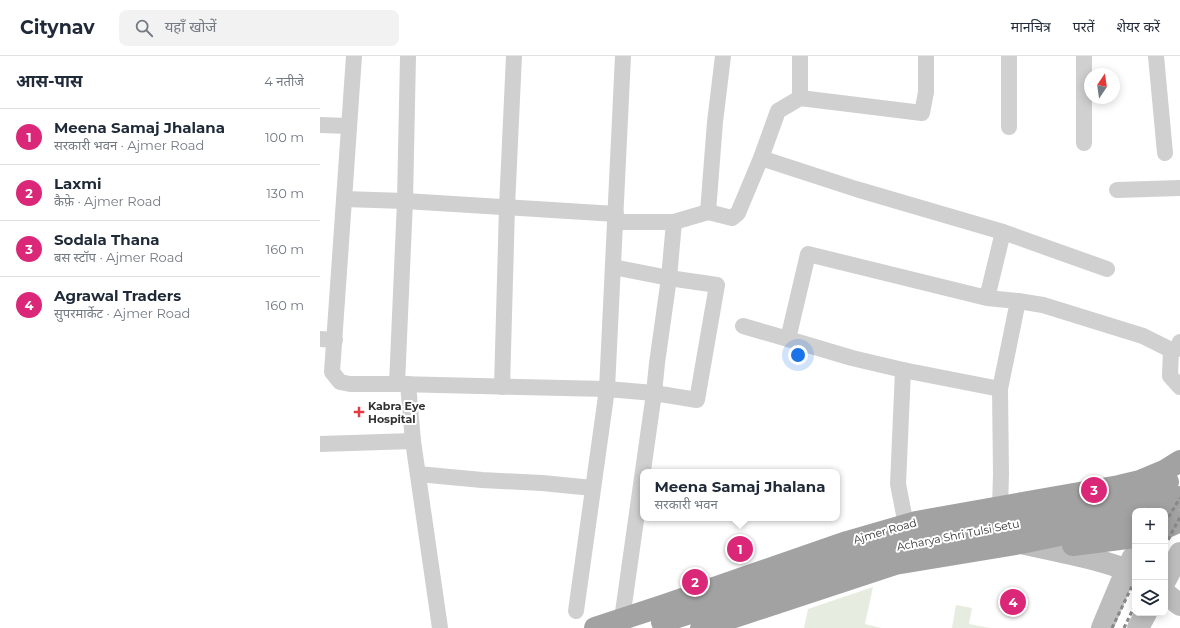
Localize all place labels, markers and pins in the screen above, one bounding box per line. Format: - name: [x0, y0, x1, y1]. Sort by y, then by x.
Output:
- place label: Kabra Eye Hospital: [368, 399, 425, 426]
- marker: Kabra Eye Hospital: [353, 406, 365, 418]
- pin: 3: [1081, 475, 1107, 505]
- pin: 1: [727, 534, 753, 564]
- pin: 2: [682, 567, 708, 597]
- pin: 4: [1000, 587, 1026, 617]

